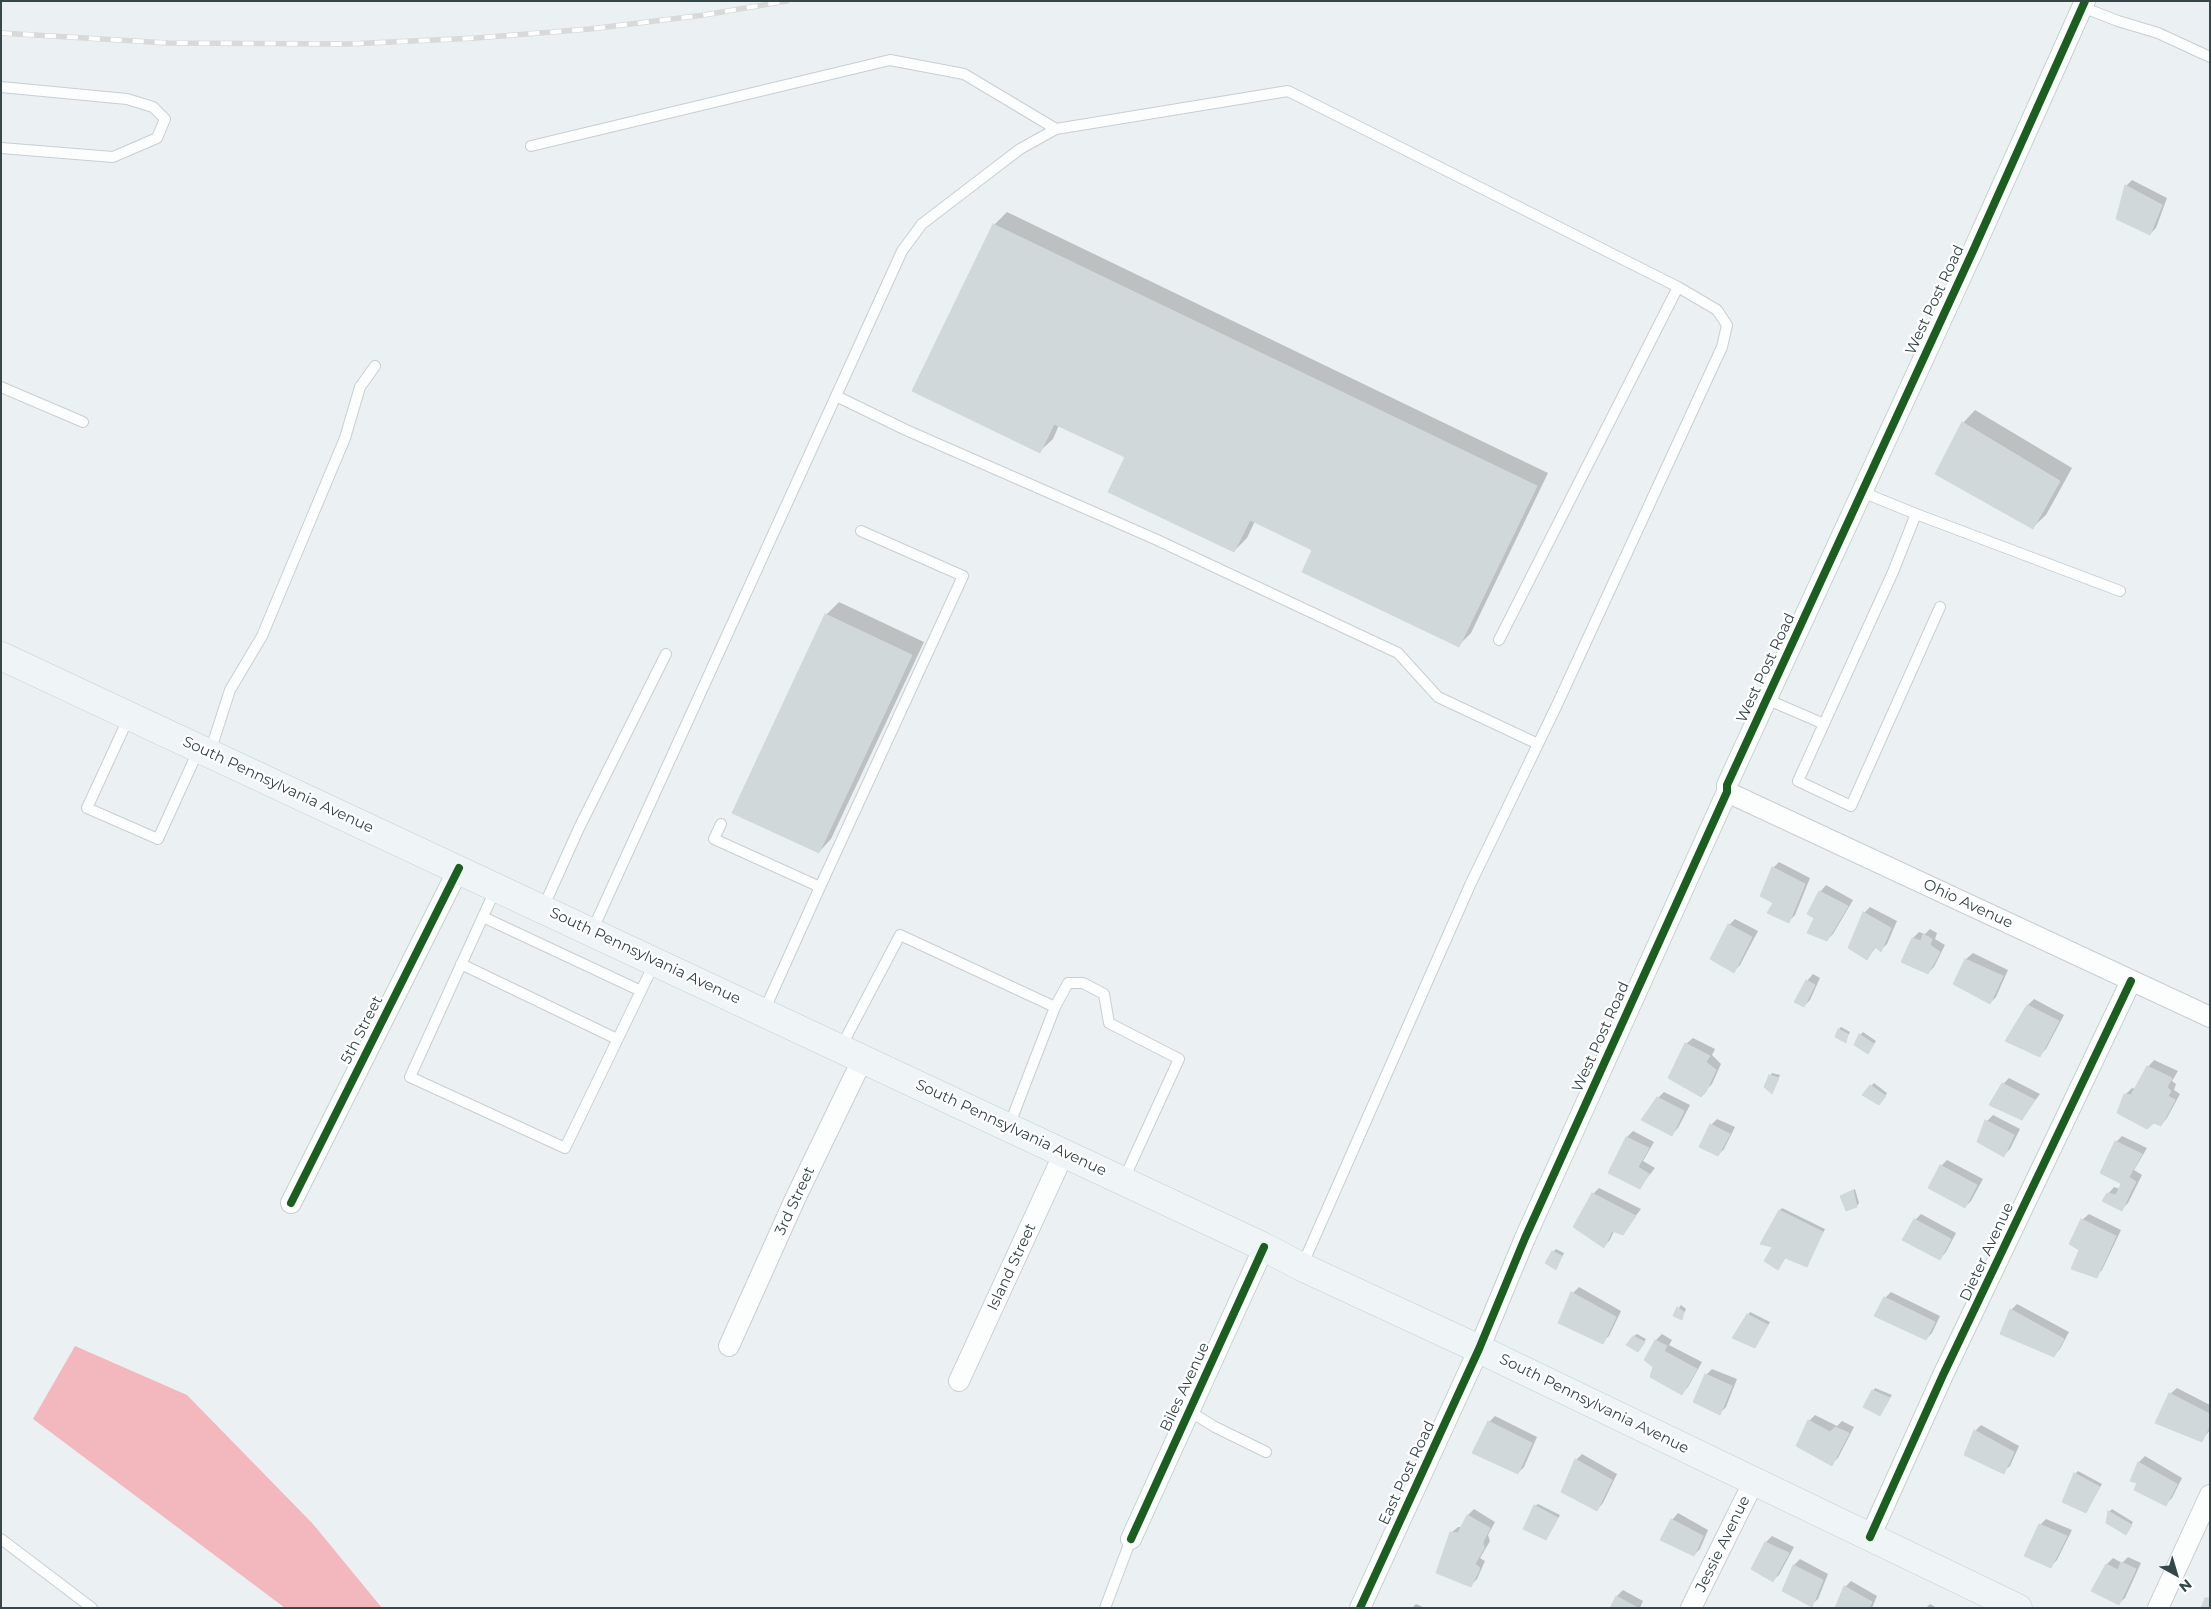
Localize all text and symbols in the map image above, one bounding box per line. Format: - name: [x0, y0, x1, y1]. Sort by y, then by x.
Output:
- street label: West Post Road: [1902, 242, 1968, 358]
- street label: West Post Road: [1733, 610, 1799, 726]
- street label: South Pennsylvania Avenue: [180, 733, 376, 837]
- street label: Ohio Avenue: [1920, 875, 2016, 933]
- street label: South Pennsylvania Avenue: [547, 904, 743, 1008]
- street label: West Post Road: [1569, 979, 1633, 1095]
- street label: 5th Street: [337, 993, 387, 1067]
- street label: South Pennsylvania Avenue: [913, 1076, 1109, 1180]
- street label: 3rd Street: [771, 1164, 819, 1238]
- street label: Dieter Avenue: [1956, 1200, 2018, 1304]
- street label: Island Street: [984, 1220, 1040, 1314]
- street label: Biles Avenue: [1156, 1340, 1214, 1434]
- street label: South Pennsylvania Avenue: [1496, 1350, 1692, 1458]
- street label: East Post Road: [1375, 1418, 1439, 1528]
- street label: Jessie Avenue: [1692, 1493, 1754, 1595]
- north arrow: [2151, 1549, 2201, 1599]
- text: N: [2175, 1575, 2195, 1596]

